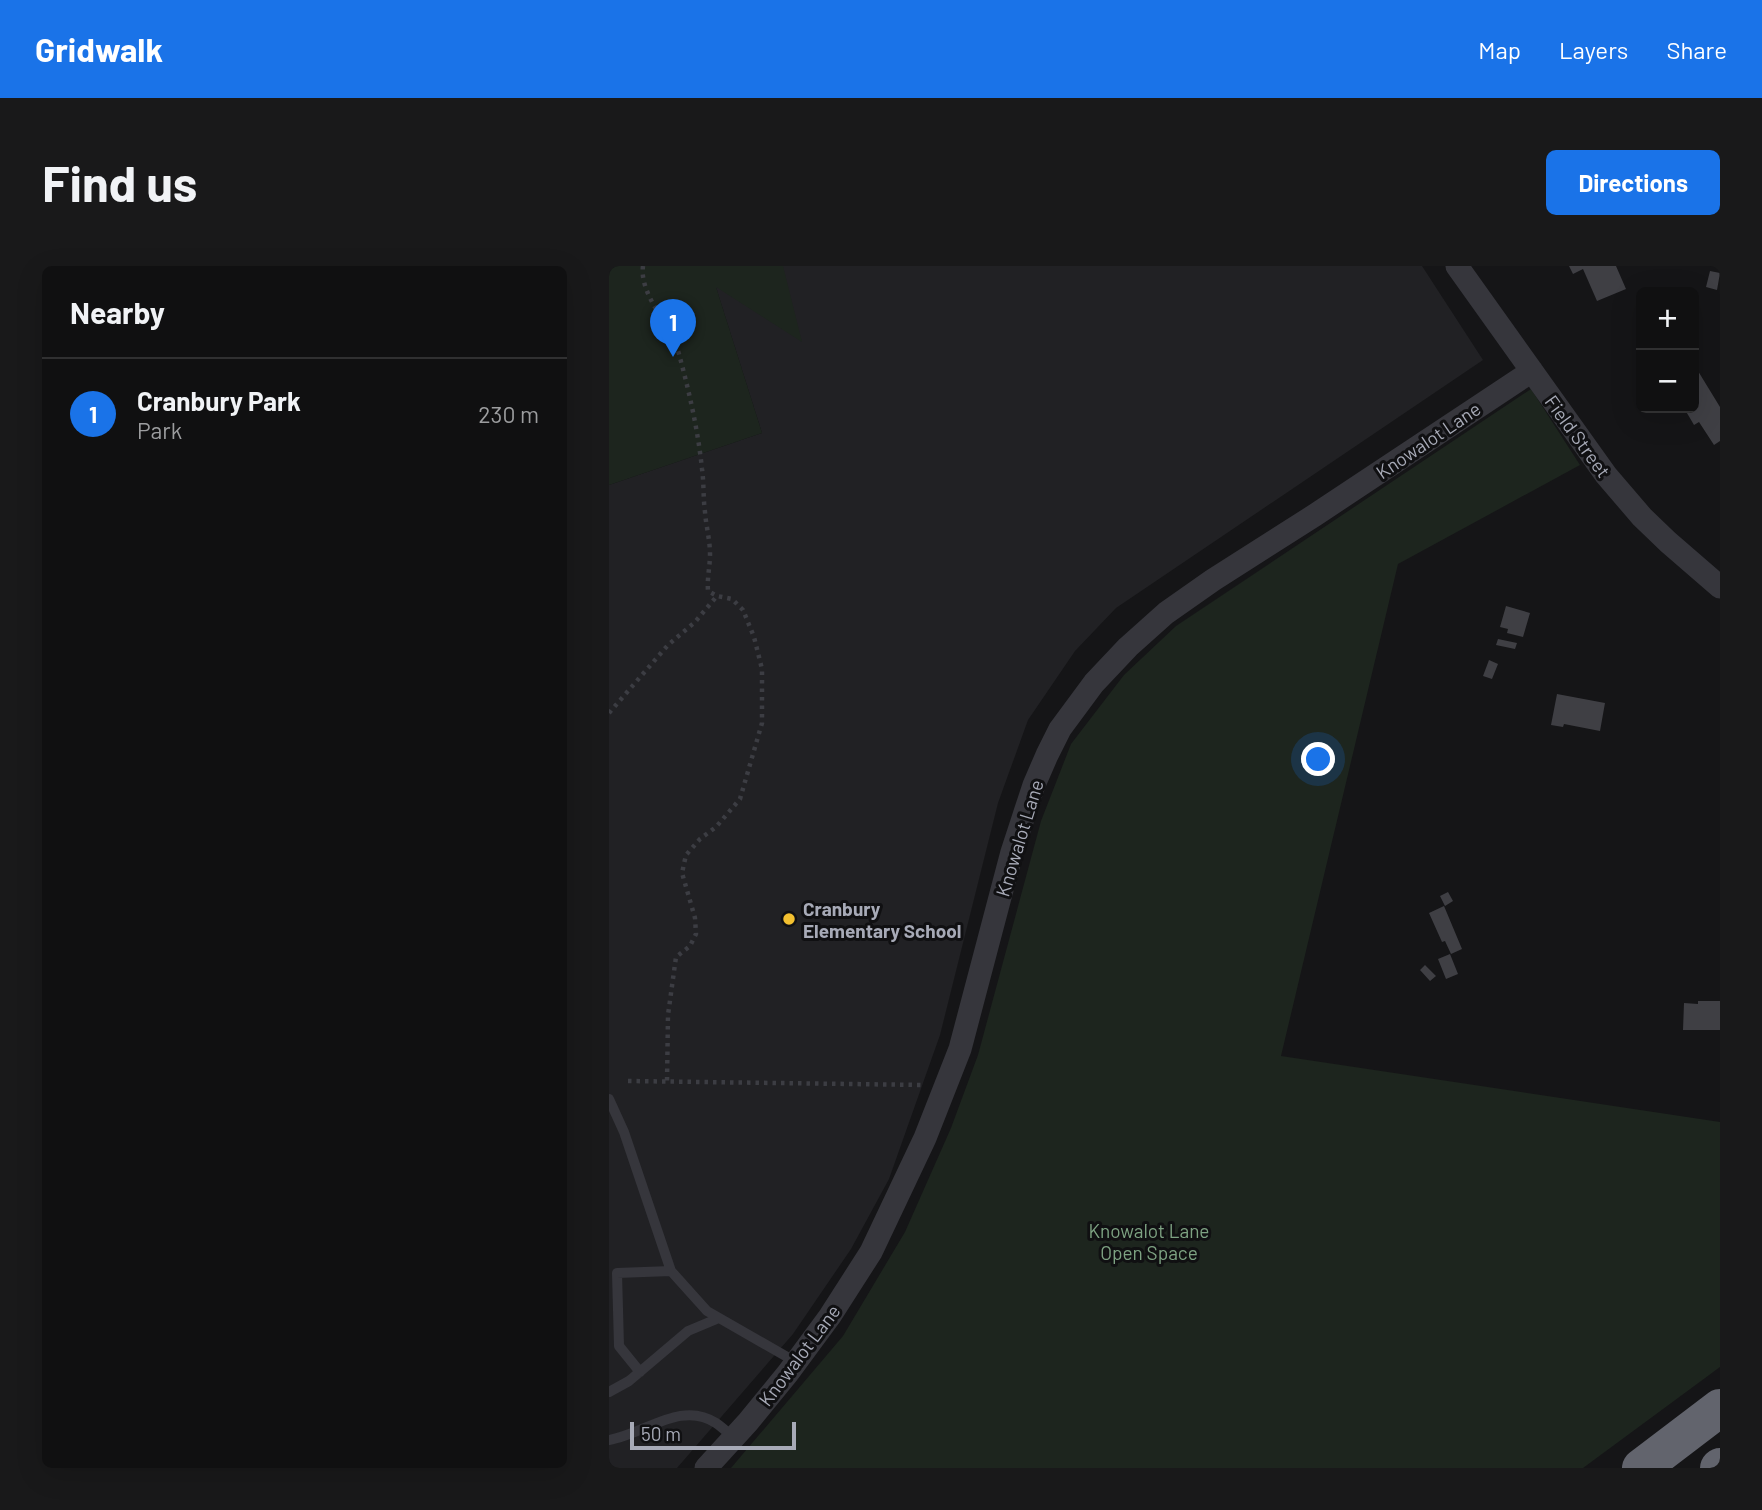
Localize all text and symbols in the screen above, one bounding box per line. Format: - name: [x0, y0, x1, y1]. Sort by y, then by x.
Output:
- text: Gridwalk: [35, 29, 163, 69]
- text: Map: [1478, 35, 1521, 64]
- text: Layers: [1559, 35, 1628, 64]
- text: Share: [1666, 35, 1727, 64]
- button: Directions: [1546, 150, 1720, 215]
- text: Find us: [42, 153, 197, 212]
- map controls: [1636, 287, 1699, 413]
- button: +: [1636, 287, 1699, 350]
- text: Nearby: [70, 294, 165, 330]
- pin: 1: [650, 299, 696, 357]
- button: −: [1636, 350, 1699, 413]
- text: Cranbury Park: [137, 385, 301, 416]
- street label: Field Street: [1540, 390, 1616, 482]
- street label: Knowalot Lane: [1371, 397, 1485, 483]
- text: 1: [89, 400, 97, 428]
- text: 230 m: [478, 400, 539, 428]
- text: Park: [137, 416, 182, 444]
- your location: [1301, 742, 1335, 776]
- street label: Knowalot Lane: [990, 777, 1048, 899]
- place label: Cranbury Elementary School: [803, 897, 961, 942]
- marker: Cranbury Elementary School: [781, 911, 797, 927]
- park label: Knowalot Lane Open Space: [1089, 1219, 1209, 1264]
- street label: Knowalot Lane: [753, 1300, 845, 1410]
- scale bar: [630, 1419, 796, 1451]
- text: 50 m: [641, 1422, 681, 1445]

